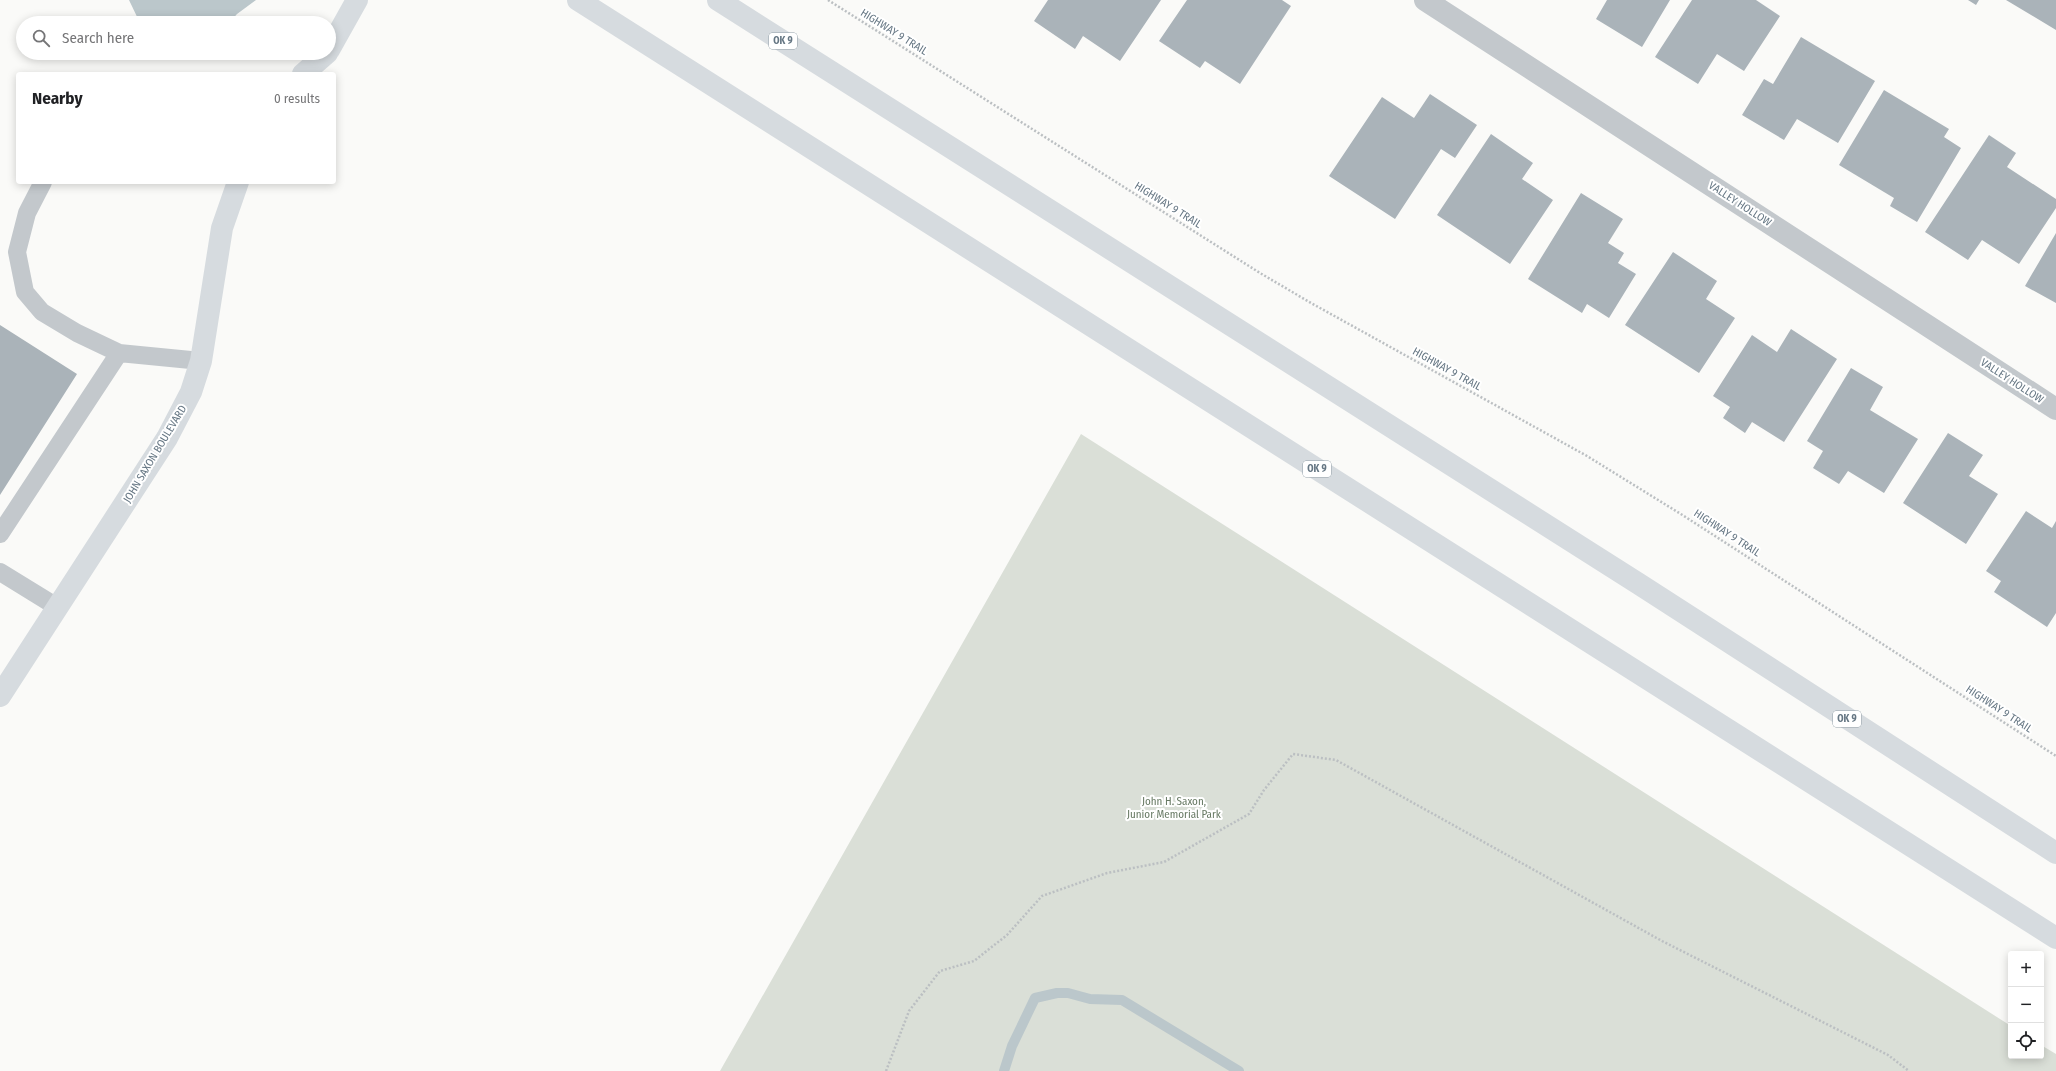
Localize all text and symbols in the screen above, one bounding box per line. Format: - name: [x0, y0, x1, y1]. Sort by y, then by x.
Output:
- street label: HIGHWAY 9 TRAIL: [858, 6, 930, 58]
- search box: [16, 16, 336, 60]
- icon: search: [30, 27, 52, 49]
- text: Search here: [62, 29, 134, 47]
- road number: OK 9: [769, 33, 797, 49]
- text: Nearby: [32, 88, 83, 109]
- text: 0 results: [274, 91, 320, 106]
- street label: HIGHWAY 9 TRAIL: [1132, 179, 1204, 231]
- street label: VALLEY HOLLOW: [1706, 179, 1774, 229]
- street label: HIGHWAY 9 TRAIL: [1410, 345, 1484, 393]
- street label: VALLEY HOLLOW: [1978, 356, 2046, 406]
- street label: JOHN SAXON BOULEVARD: [121, 403, 189, 505]
- road number: OK 9: [1303, 461, 1331, 477]
- street label: HIGHWAY 9 TRAIL: [1691, 507, 1763, 559]
- street label: HIGHWAY 9 TRAIL: [1963, 683, 2035, 735]
- road number: OK 9: [1833, 711, 1861, 727]
- park label: John H. Saxon, Junior Memorial Park: [1127, 795, 1222, 821]
- map controls: [2008, 951, 2044, 1059]
- button: +: [2008, 951, 2044, 987]
- button: −: [2008, 987, 2044, 1023]
- button: locate: [2008, 1023, 2044, 1059]

